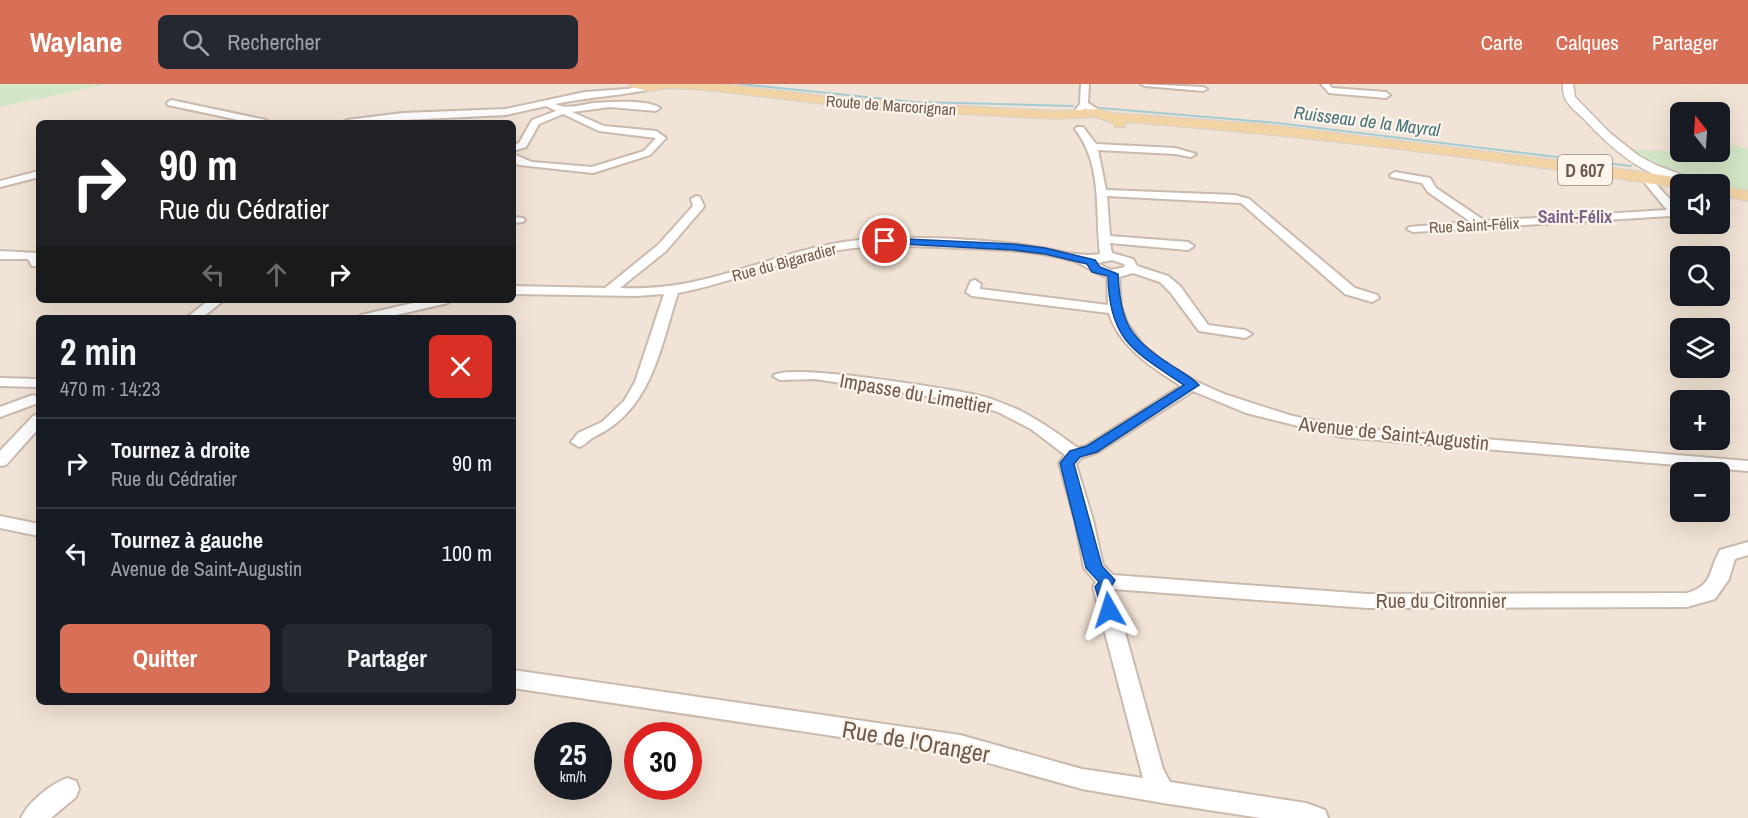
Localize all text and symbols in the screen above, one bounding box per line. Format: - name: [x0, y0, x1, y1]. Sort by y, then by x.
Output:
- search box: [158, 15, 578, 69]
- text: Waylane: [30, 23, 122, 61]
- icon: search: [179, 26, 212, 59]
- text: Rechercher: [227, 27, 321, 57]
- text: Carte: [1481, 28, 1523, 57]
- text: Calques: [1556, 28, 1619, 57]
- text: Partager: [1652, 28, 1718, 57]
- street label: Route de Marcorignan: [825, 89, 957, 121]
- water label: Ruisseau de la Mayral: [1293, 100, 1442, 142]
- north arrow: [1670, 102, 1730, 162]
- map controls: [1670, 102, 1730, 522]
- text: 90 m: [159, 137, 238, 193]
- icon: right: [60, 144, 138, 222]
- road number: D 607: [1558, 155, 1612, 185]
- button: sound: [1670, 174, 1730, 234]
- text: Rue du Cédratier: [159, 191, 329, 227]
- district label: Saint-Félix: [1538, 204, 1613, 229]
- street label: Rue Saint-Félix: [1428, 212, 1520, 238]
- pin: [859, 215, 910, 266]
- icon: arrive: [868, 224, 901, 257]
- street label: Rue du Bigaradier: [729, 237, 839, 287]
- button: search: [1670, 246, 1730, 306]
- icon: left: [197, 258, 230, 291]
- icon: ahead: [260, 258, 293, 291]
- icon: right: [323, 258, 356, 291]
- button: layers: [1670, 318, 1730, 378]
- text: 2 min: [60, 328, 137, 376]
- button: close: [429, 335, 492, 398]
- street label: Impasse du Limettier: [838, 366, 995, 420]
- text: 470 m · 14:23: [60, 375, 160, 402]
- button: +: [1670, 390, 1730, 450]
- street label: Avenue de Saint-Augustin: [1297, 409, 1490, 456]
- text: Tournez à droite: [111, 435, 250, 465]
- icon: right: [60, 447, 93, 480]
- text: 90 m: [452, 448, 492, 478]
- button: −: [1670, 462, 1730, 522]
- text: Rue du Cédratier: [111, 465, 237, 492]
- text: Tournez à gauche: [111, 525, 263, 555]
- icon: left: [60, 537, 93, 570]
- text: 100 m: [442, 538, 492, 568]
- text: Avenue de Saint-Augustin: [111, 555, 302, 582]
- position arrow: [1077, 578, 1141, 642]
- street label: Rue du Citronnier: [1376, 587, 1507, 614]
- button: Quitter: [60, 624, 270, 693]
- button: Partager: [282, 624, 492, 693]
- street label: Rue de l'Oranger: [840, 712, 993, 770]
- speed limit sign: 30: [624, 722, 702, 800]
- text: 25: [559, 734, 587, 774]
- text: km/h: [560, 766, 586, 787]

